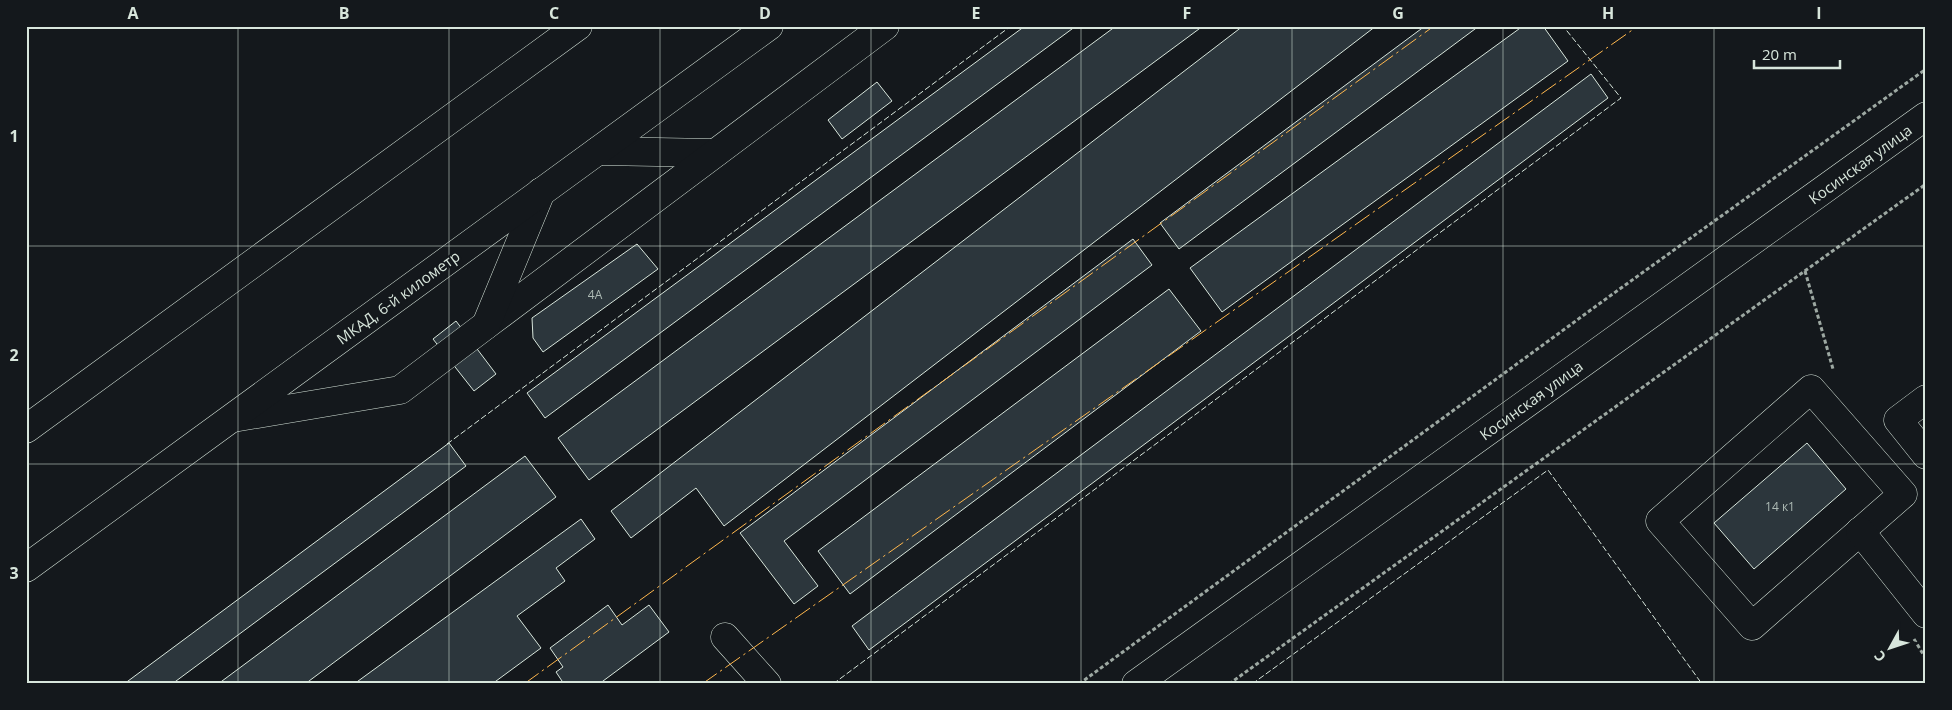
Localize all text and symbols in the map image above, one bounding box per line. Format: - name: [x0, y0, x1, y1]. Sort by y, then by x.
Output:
- text: A: [127, 2, 139, 24]
- text: B: [339, 2, 349, 24]
- text: C: [549, 2, 559, 24]
- text: D: [759, 2, 771, 24]
- text: E: [972, 2, 981, 24]
- text: F: [1183, 2, 1191, 24]
- text: G: [1392, 2, 1404, 24]
- text: H: [1602, 2, 1614, 24]
- text: I: [1816, 2, 1822, 24]
- scale bar: [1754, 38, 1841, 70]
- text: 20 m: [1762, 44, 1797, 64]
- street label: Косинская улица: [1804, 120, 1916, 208]
- text: 1: [9, 125, 19, 147]
- street label: МКАД, 6-й километр: [332, 246, 464, 348]
- house number: 4А: [588, 286, 603, 303]
- text: 2: [9, 344, 19, 366]
- street label: Косинская улица: [1475, 356, 1587, 444]
- house number: 14 к1: [1765, 498, 1795, 515]
- text: 3: [9, 562, 19, 584]
- north arrow: [1864, 622, 1914, 672]
- text: С: [1869, 647, 1890, 666]

